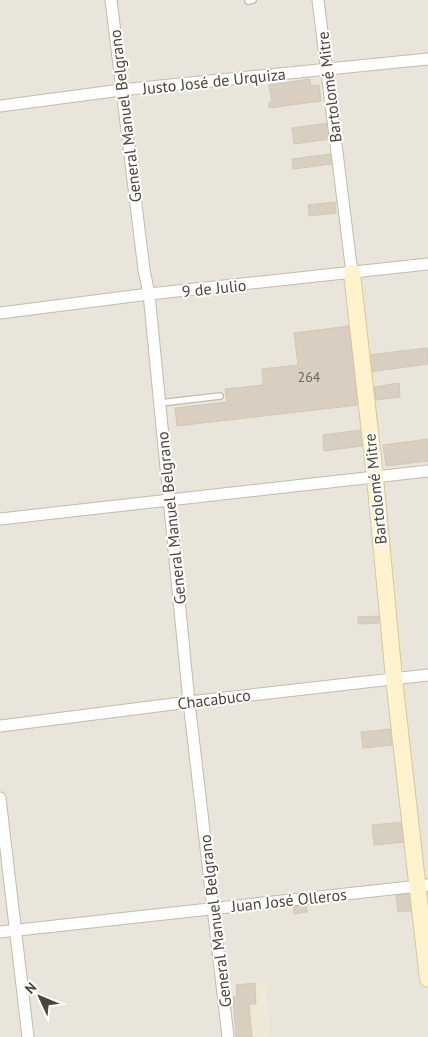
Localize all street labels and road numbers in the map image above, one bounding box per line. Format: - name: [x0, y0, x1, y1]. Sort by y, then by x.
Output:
- street label: General Manuel Belgrano: [104, 29, 146, 203]
- street label: Bartolomé Mitre: [312, 30, 346, 144]
- street label: Justo José de Urquiza: [140, 64, 287, 99]
- street label: 9 de Julio: [181, 275, 247, 301]
- street label: General Manuel Belgrano: [152, 431, 190, 605]
- street label: Bartolomé Mitre: [359, 432, 391, 546]
- street label: Chacabuco: [176, 685, 252, 713]
- street label: General Manuel Belgrano: [194, 834, 236, 1008]
- street label: Juan José Olleros: [229, 884, 348, 916]

